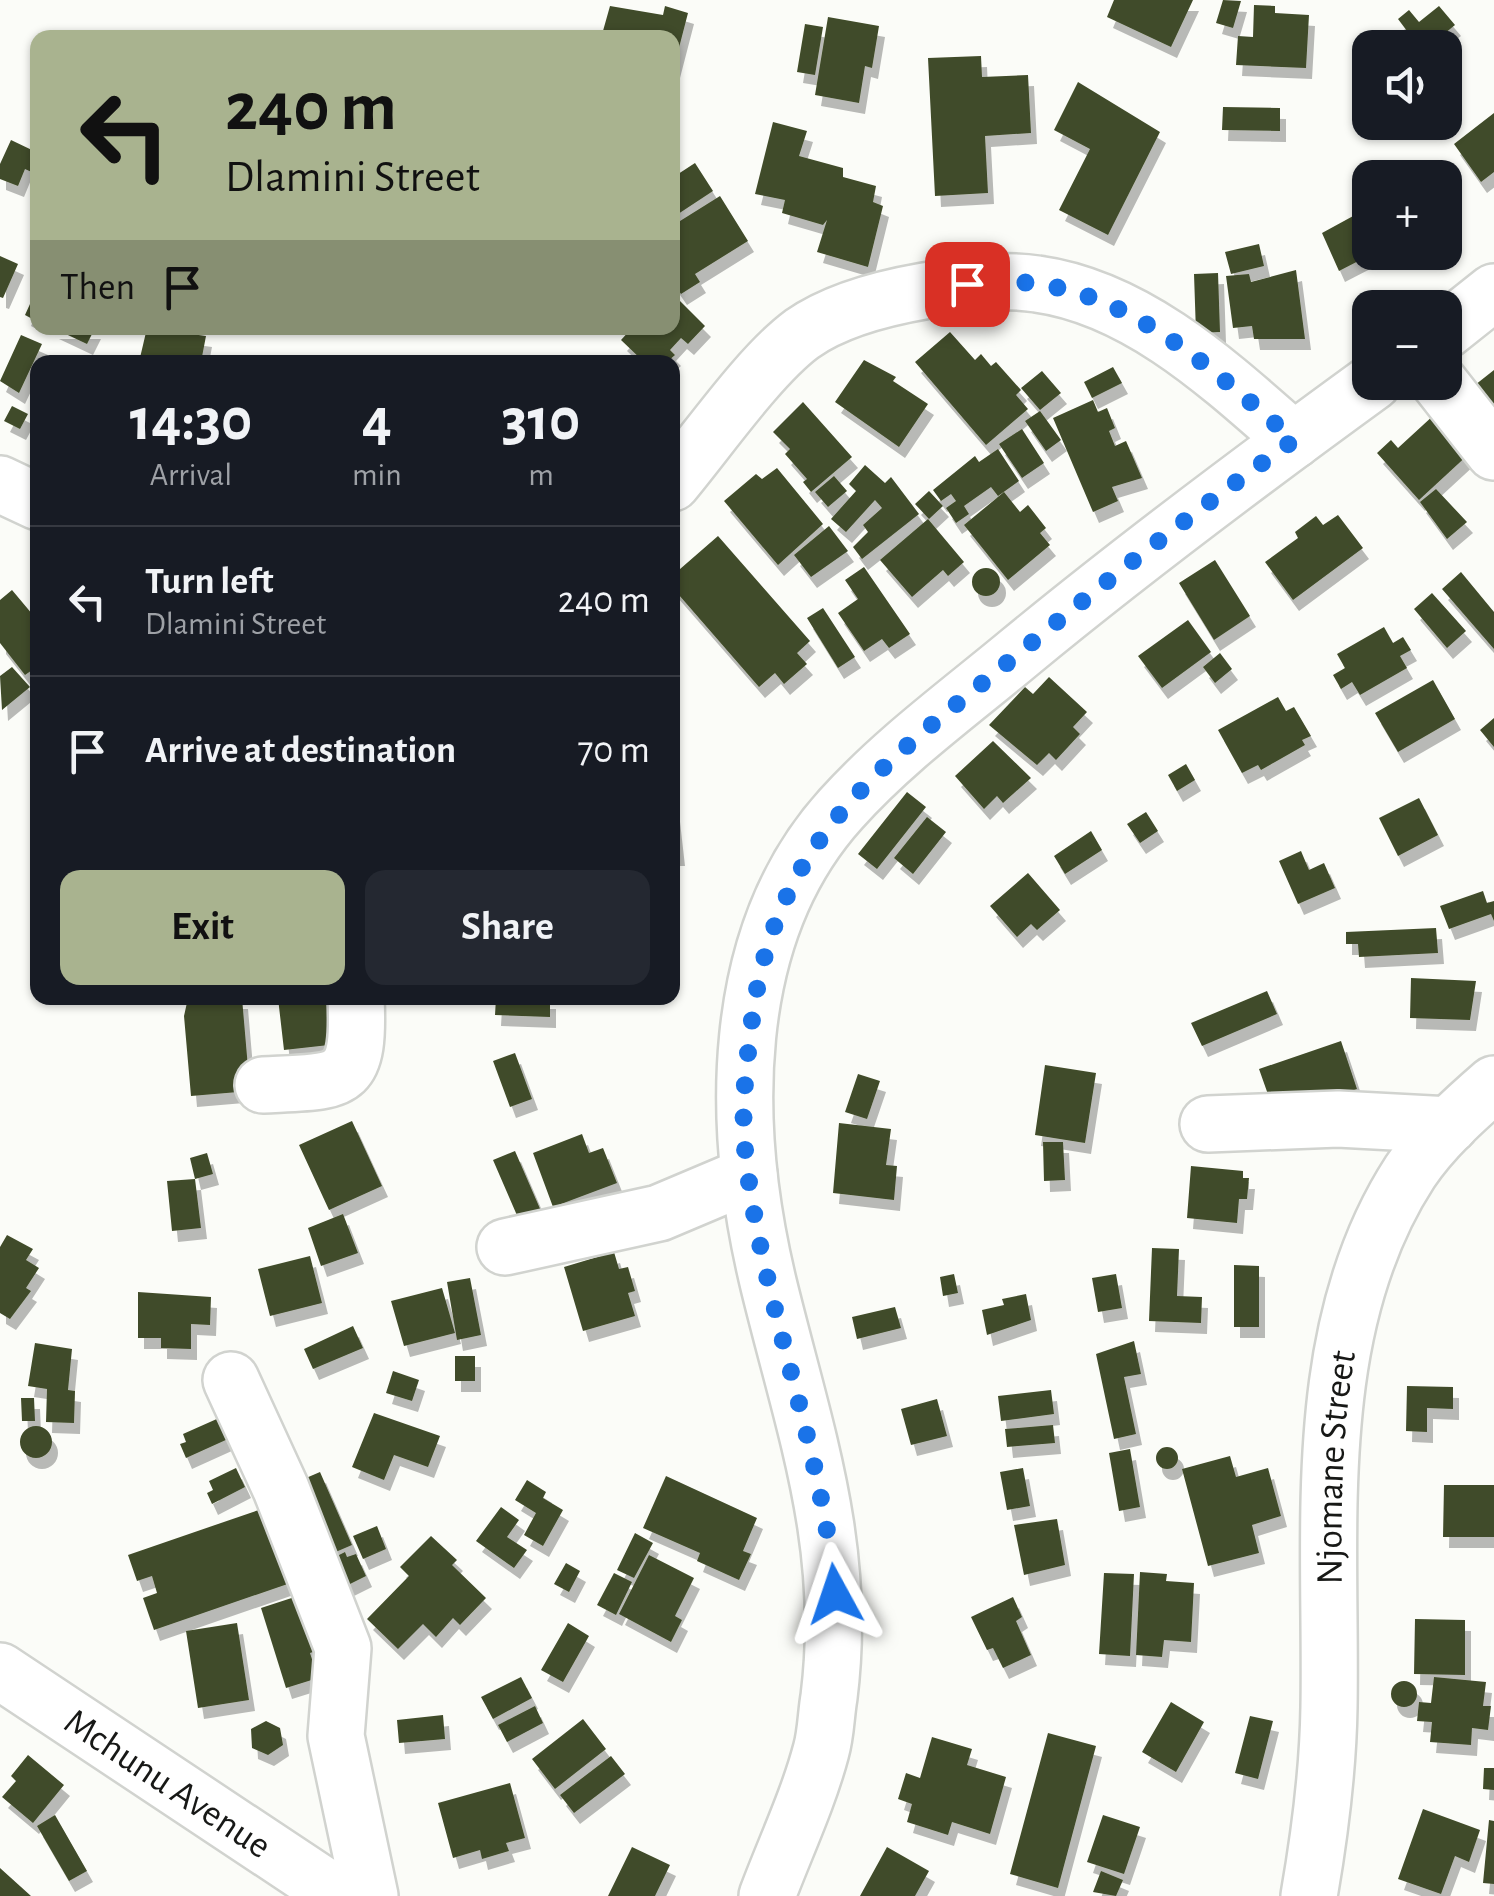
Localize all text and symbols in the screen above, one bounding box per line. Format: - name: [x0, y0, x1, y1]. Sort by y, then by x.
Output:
- map controls: [1352, 30, 1462, 400]
- button: sound: [1352, 30, 1462, 140]
- icon: left: [60, 70, 190, 200]
- text: 240 m: [225, 73, 397, 143]
- text: Dlamini Street: [225, 155, 480, 200]
- button: +: [1352, 160, 1462, 270]
- pin: [925, 242, 1010, 327]
- icon: arrive: [940, 257, 995, 312]
- icon: arrive: [155, 260, 210, 315]
- text: Then: [60, 269, 135, 307]
- button: −: [1352, 290, 1462, 400]
- text: 14:30: [130, 391, 252, 451]
- text: 4: [362, 391, 392, 451]
- text: 310: [502, 391, 580, 451]
- text: Arrival: [150, 459, 232, 491]
- text: min: [352, 459, 402, 491]
- text: m: [528, 459, 554, 491]
- text: Turn left: [145, 563, 273, 601]
- icon: left: [60, 574, 115, 629]
- text: 240 m: [558, 582, 650, 620]
- text: Dlamini Street: [145, 608, 326, 640]
- icon: arrive: [60, 724, 115, 779]
- text: Arrive at destination: [145, 732, 456, 770]
- text: 70 m: [577, 732, 650, 770]
- button: Exit: [60, 870, 345, 985]
- button: Share: [365, 870, 650, 985]
- street label: Njomane Street: [1312, 1348, 1363, 1585]
- position arrow: [783, 1542, 887, 1646]
- street label: Mchunu Avenue: [57, 1703, 277, 1866]

